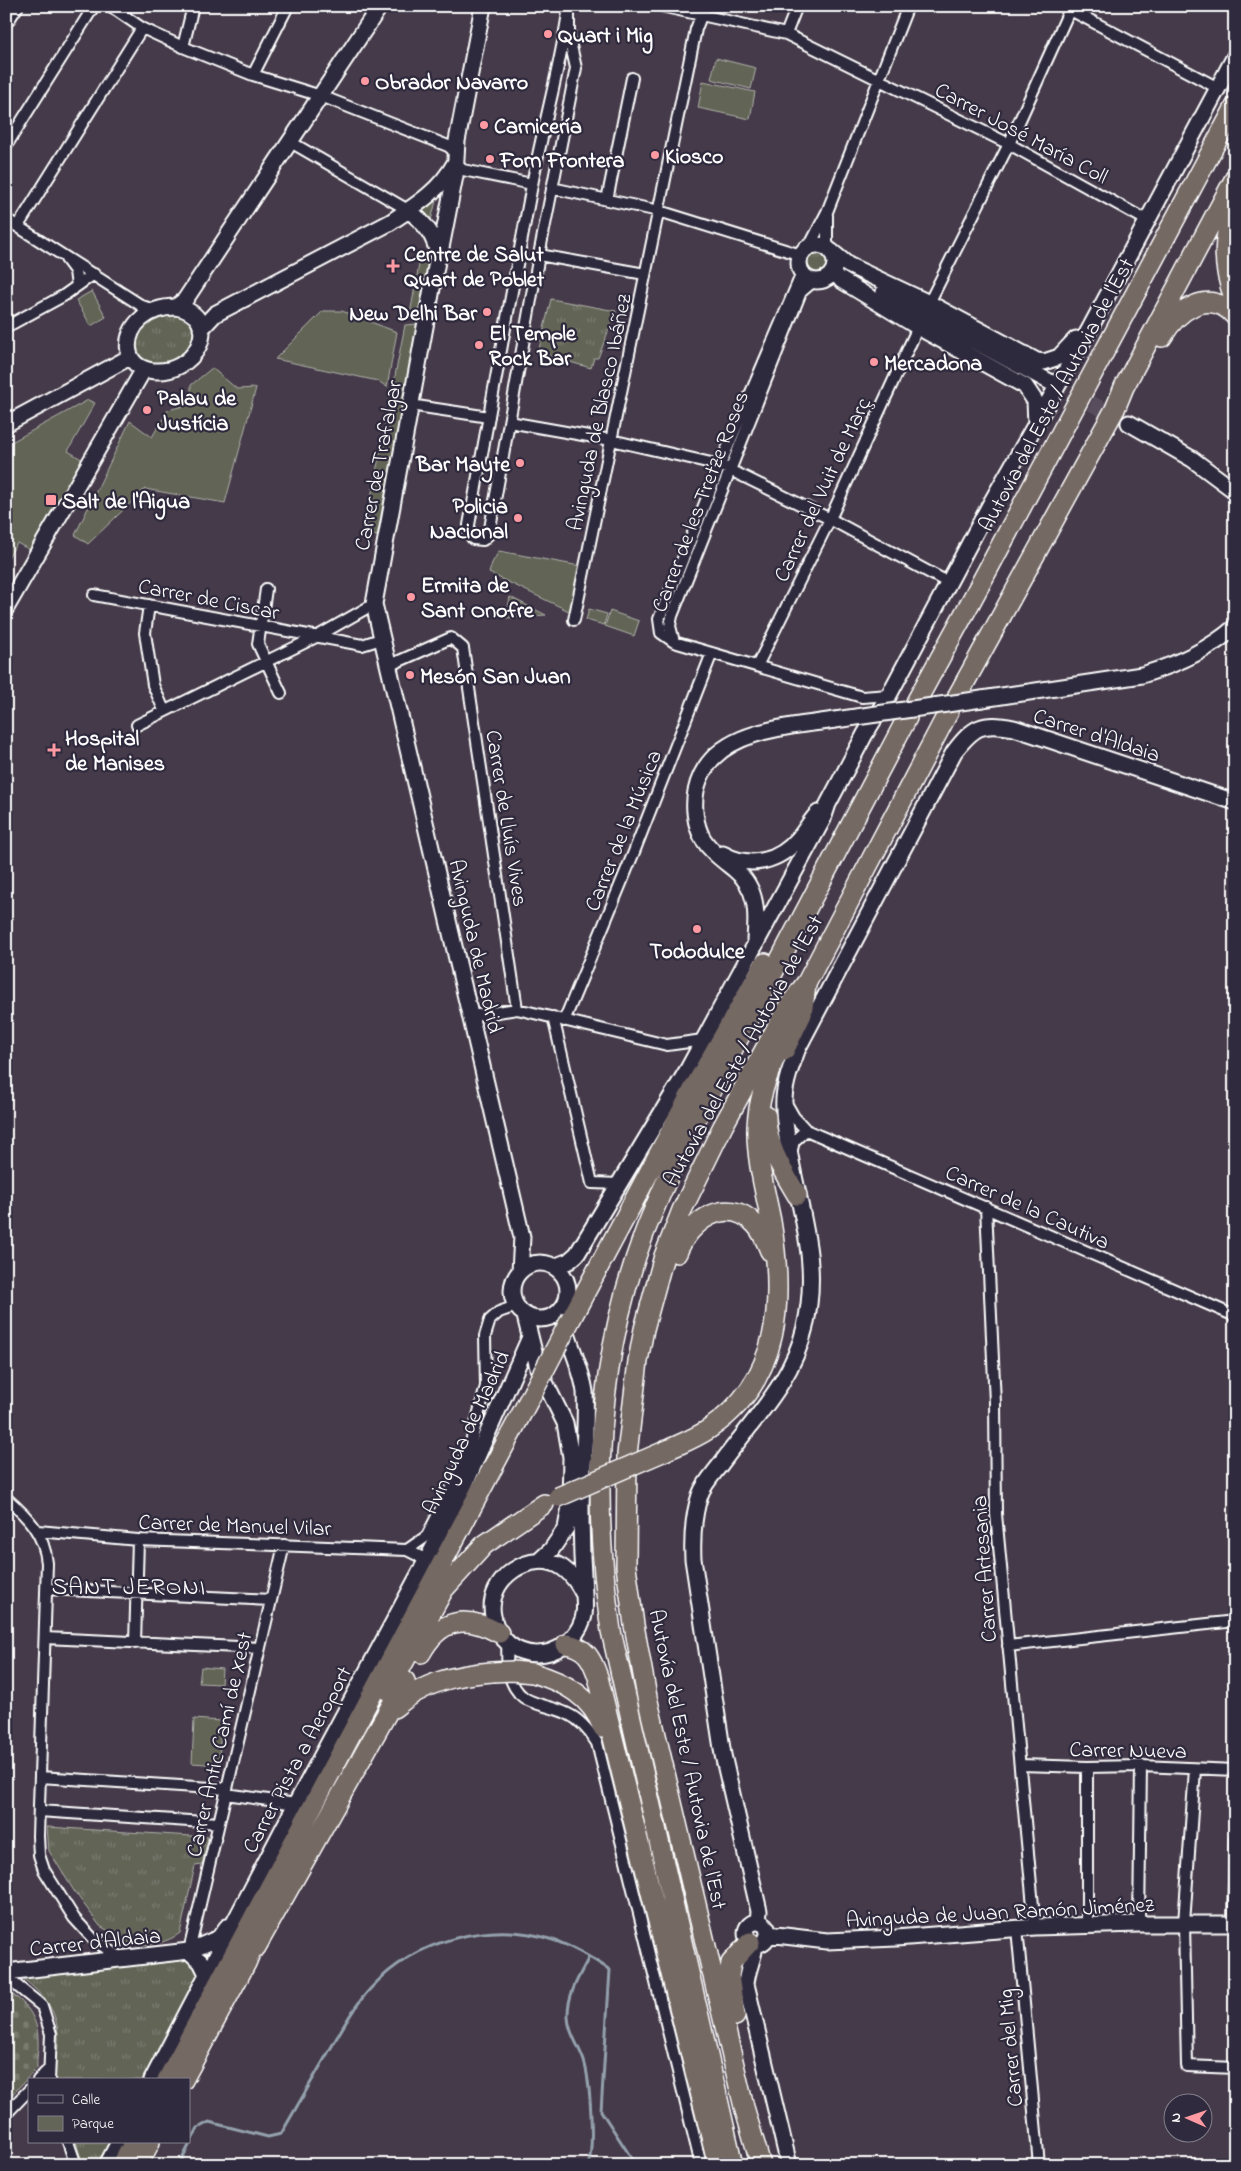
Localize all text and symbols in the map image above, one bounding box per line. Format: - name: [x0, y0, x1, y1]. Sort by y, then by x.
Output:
- place label: Quart i Mig: [558, 21, 653, 54]
- marker: Quart i Mig: [542, 28, 554, 40]
- place label: Obrador Navarro: [375, 68, 528, 100]
- marker: Obrador Navarro: [359, 75, 371, 87]
- street label: Carrer José María Coll: [928, 75, 1113, 194]
- place label: Carnicería: [494, 112, 582, 144]
- marker: Carnicería: [478, 119, 490, 131]
- place label: Kiosco: [665, 142, 723, 174]
- place label: Forn Frontera: [499, 146, 625, 178]
- marker: Kiosco: [649, 149, 661, 161]
- marker: Forn Frontera: [484, 153, 496, 165]
- place label: Centre de Salut Quart de Poblet: [404, 240, 545, 297]
- street label: Autovía del Este / Autovia de l'Est: [972, 252, 1144, 538]
- marker: Centre de Salut Quart de Poblet: [386, 259, 400, 273]
- street label: Avinguda de Blasco Ibáñez: [560, 290, 643, 534]
- place label: New Delhi Bar: [349, 299, 478, 331]
- marker: New Delhi Bar: [481, 306, 493, 318]
- place label: El Temple Rock Bar: [489, 319, 577, 376]
- marker: El Temple Rock Bar: [473, 339, 485, 351]
- place label: Mercadona: [884, 349, 982, 381]
- marker: Mercadona: [868, 356, 880, 368]
- street label: Carrer de Trafalgar: [348, 377, 413, 554]
- place label: Palau de Justícia: [157, 384, 237, 441]
- street label: Carrer de les Tretze Roses: [645, 387, 759, 617]
- street label: Carrer del Vuit de Març: [767, 392, 881, 588]
- marker: Palau de Justícia: [141, 404, 153, 416]
- place label: Bar Mayte: [415, 450, 511, 483]
- marker: Bar Mayte: [514, 457, 526, 469]
- place label: Salt de l'Aigua: [62, 487, 190, 520]
- place label: Policia Nacional: [430, 492, 508, 549]
- marker: Salt de l'Aigua: [44, 493, 58, 507]
- marker: Policia Nacional: [512, 512, 524, 524]
- place label: Ermita de Sant Onofre: [421, 571, 535, 628]
- street label: Carrer de Ciscar: [135, 572, 282, 630]
- marker: Ermita de Sant Onofre: [405, 591, 417, 603]
- place label: Mesón San Juan: [420, 662, 571, 694]
- marker: Mesón San Juan: [404, 669, 416, 681]
- street label: Carrer d'Aldaia: [1028, 701, 1164, 772]
- place label: Hospital de Manises: [65, 724, 165, 781]
- street label: Carrer de Lluís Vives: [475, 728, 535, 909]
- marker: Hospital de Manises: [47, 743, 61, 757]
- street label: Carrer de la Música: [578, 746, 672, 917]
- street label: Avinguda de Madrid: [438, 857, 510, 1037]
- street label: Autovía del Este / Autovia de l'Est: [656, 909, 833, 1193]
- marker: Tododulce: [691, 923, 703, 935]
- place label: Tododulce: [649, 937, 746, 969]
- street label: Carrer de la Cautiva: [940, 1158, 1114, 1259]
- street label: Avinguda de Madrid: [416, 1346, 521, 1521]
- street label: Carrer Artesania: [965, 1494, 1007, 1643]
- street label: Carrer de Manuel Vilar: [138, 1508, 332, 1546]
- district label: SANT JERONI: [52, 1571, 206, 1606]
- street label: Autovía del Este / Autovia de l'Est: [639, 1607, 734, 1913]
- street label: Carrer Antic Camí de Xest: [179, 1628, 263, 1860]
- street label: Carrer Pista a Aeroport: [236, 1661, 362, 1860]
- street label: Carrer Nueva: [1069, 1735, 1187, 1769]
- street label: Avinguda de Juan Ramón Jiménez: [845, 1890, 1156, 1939]
- street label: Carrer d’Aldaia: [28, 1921, 163, 1967]
- street label: Carrer del Mig: [991, 1987, 1034, 2108]
- legend: [28, 2078, 190, 2144]
- text: Calle: [72, 2089, 100, 2111]
- north arrow: [1164, 2094, 1214, 2144]
- text: Parque: [72, 2113, 114, 2135]
- text: N: [1166, 2113, 1187, 2123]

